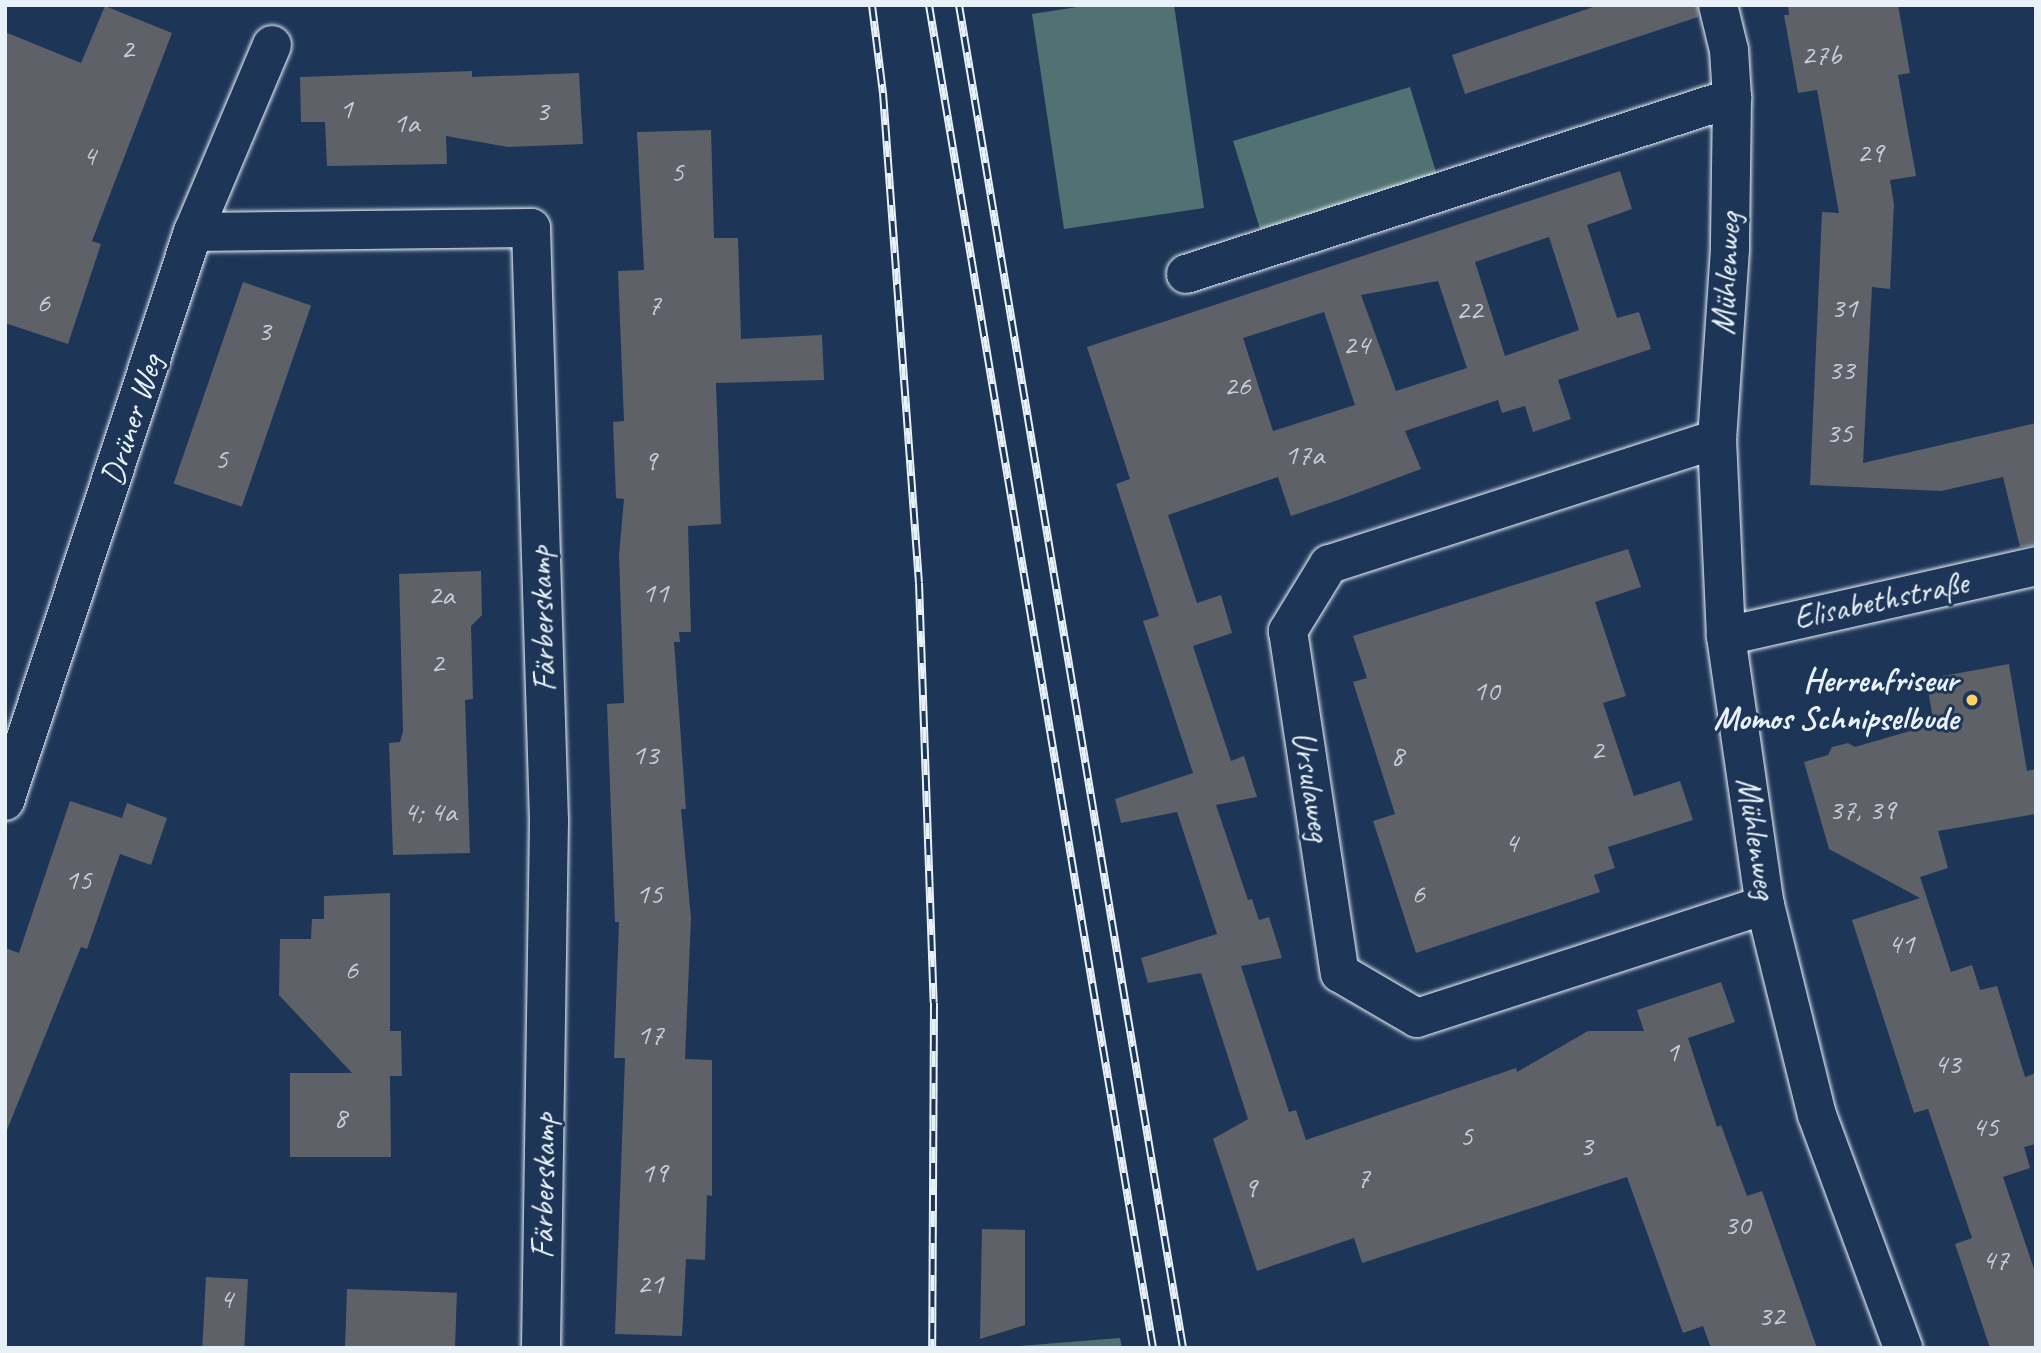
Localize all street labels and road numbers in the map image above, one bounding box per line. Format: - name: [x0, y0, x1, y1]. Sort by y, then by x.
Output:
- street label: Mühlenweg: [1704, 212, 1750, 336]
- street label: Drüner Weg: [92, 349, 172, 491]
- street label: Färberskamp: [521, 545, 565, 693]
- street label: Elisabethstraße: [1790, 563, 1972, 639]
- street label: Ursulaweg: [1283, 729, 1339, 843]
- street label: Mühlenweg: [1727, 775, 1785, 901]
- street label: Färberskamp: [523, 1113, 565, 1259]

